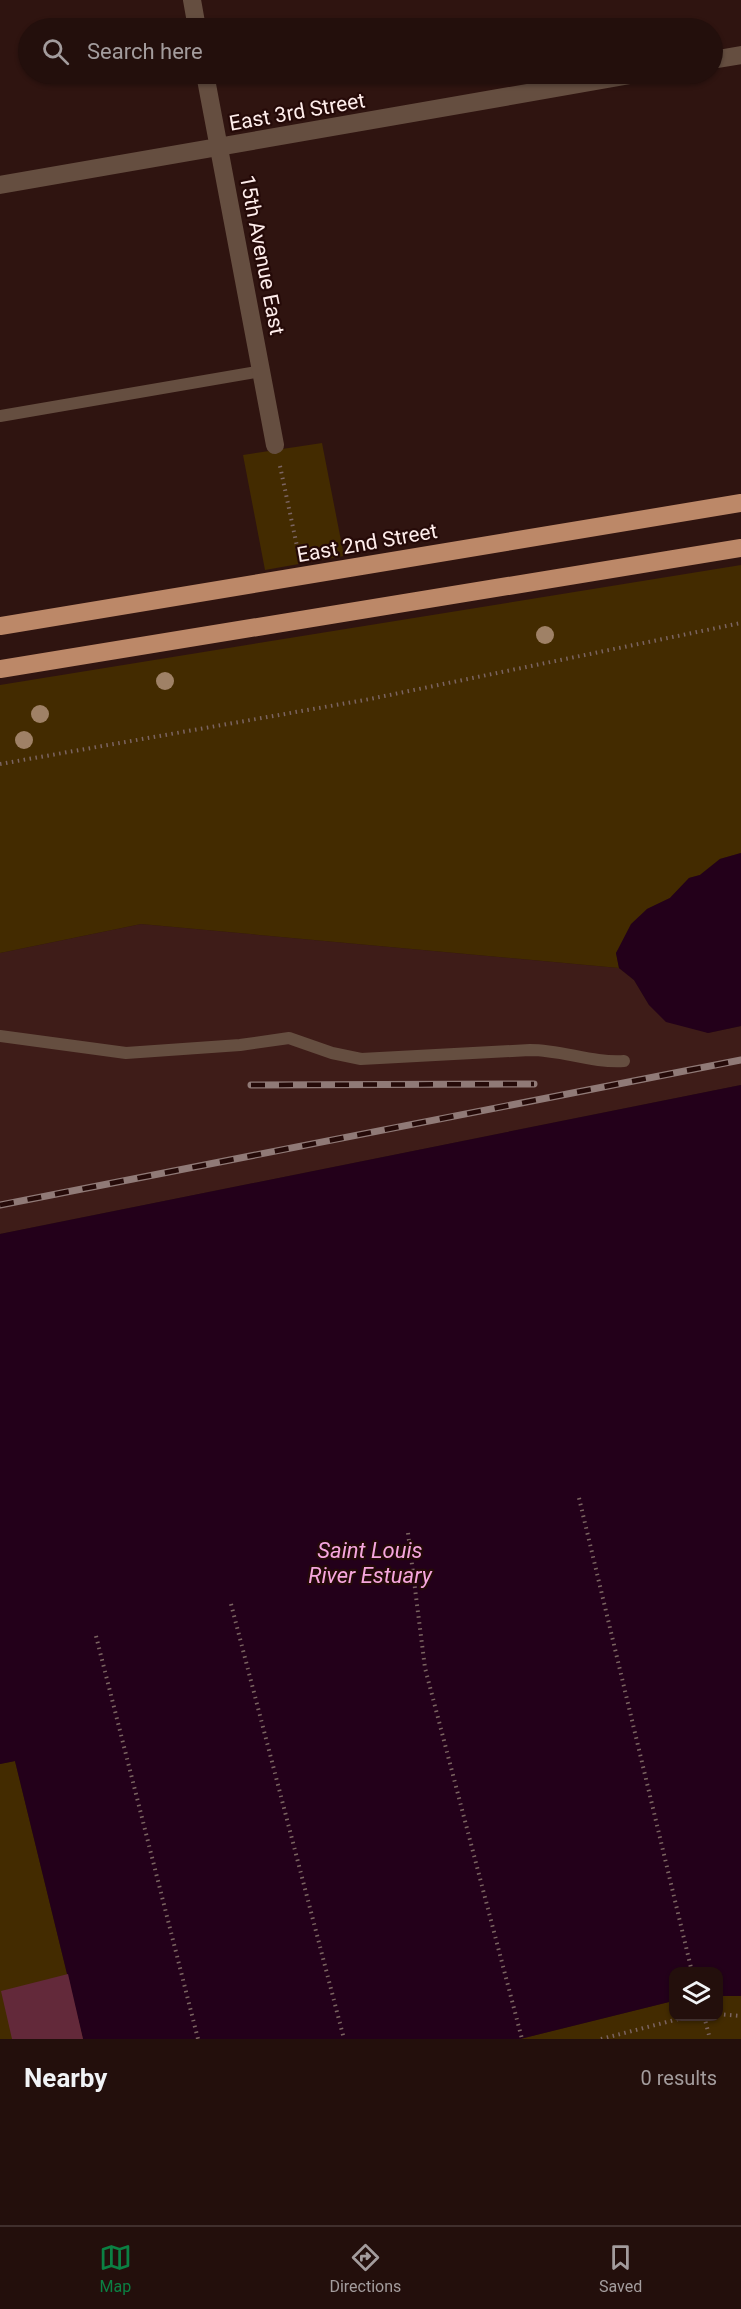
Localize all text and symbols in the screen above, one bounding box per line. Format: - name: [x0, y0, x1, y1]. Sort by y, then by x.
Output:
- search box: [18, 18, 723, 84]
- icon: search: [39, 35, 72, 68]
- text: Search here: [87, 39, 203, 64]
- street label: East 3rd Street: [227, 88, 367, 136]
- street label: 15th Avenue East: [235, 173, 289, 337]
- street label: East 2nd Street: [295, 519, 439, 567]
- water label: Saint Louis River Estuary: [308, 1538, 433, 1588]
- map controls: [669, 1967, 723, 2021]
- button: layers: [669, 1967, 723, 2021]
- text: Nearby: [24, 2063, 107, 2093]
- text: 0 results: [641, 2066, 717, 2090]
- tab: Map: [99, 2241, 132, 2296]
- tab: Directions: [329, 2241, 401, 2296]
- tab: Saved: [599, 2241, 642, 2296]

